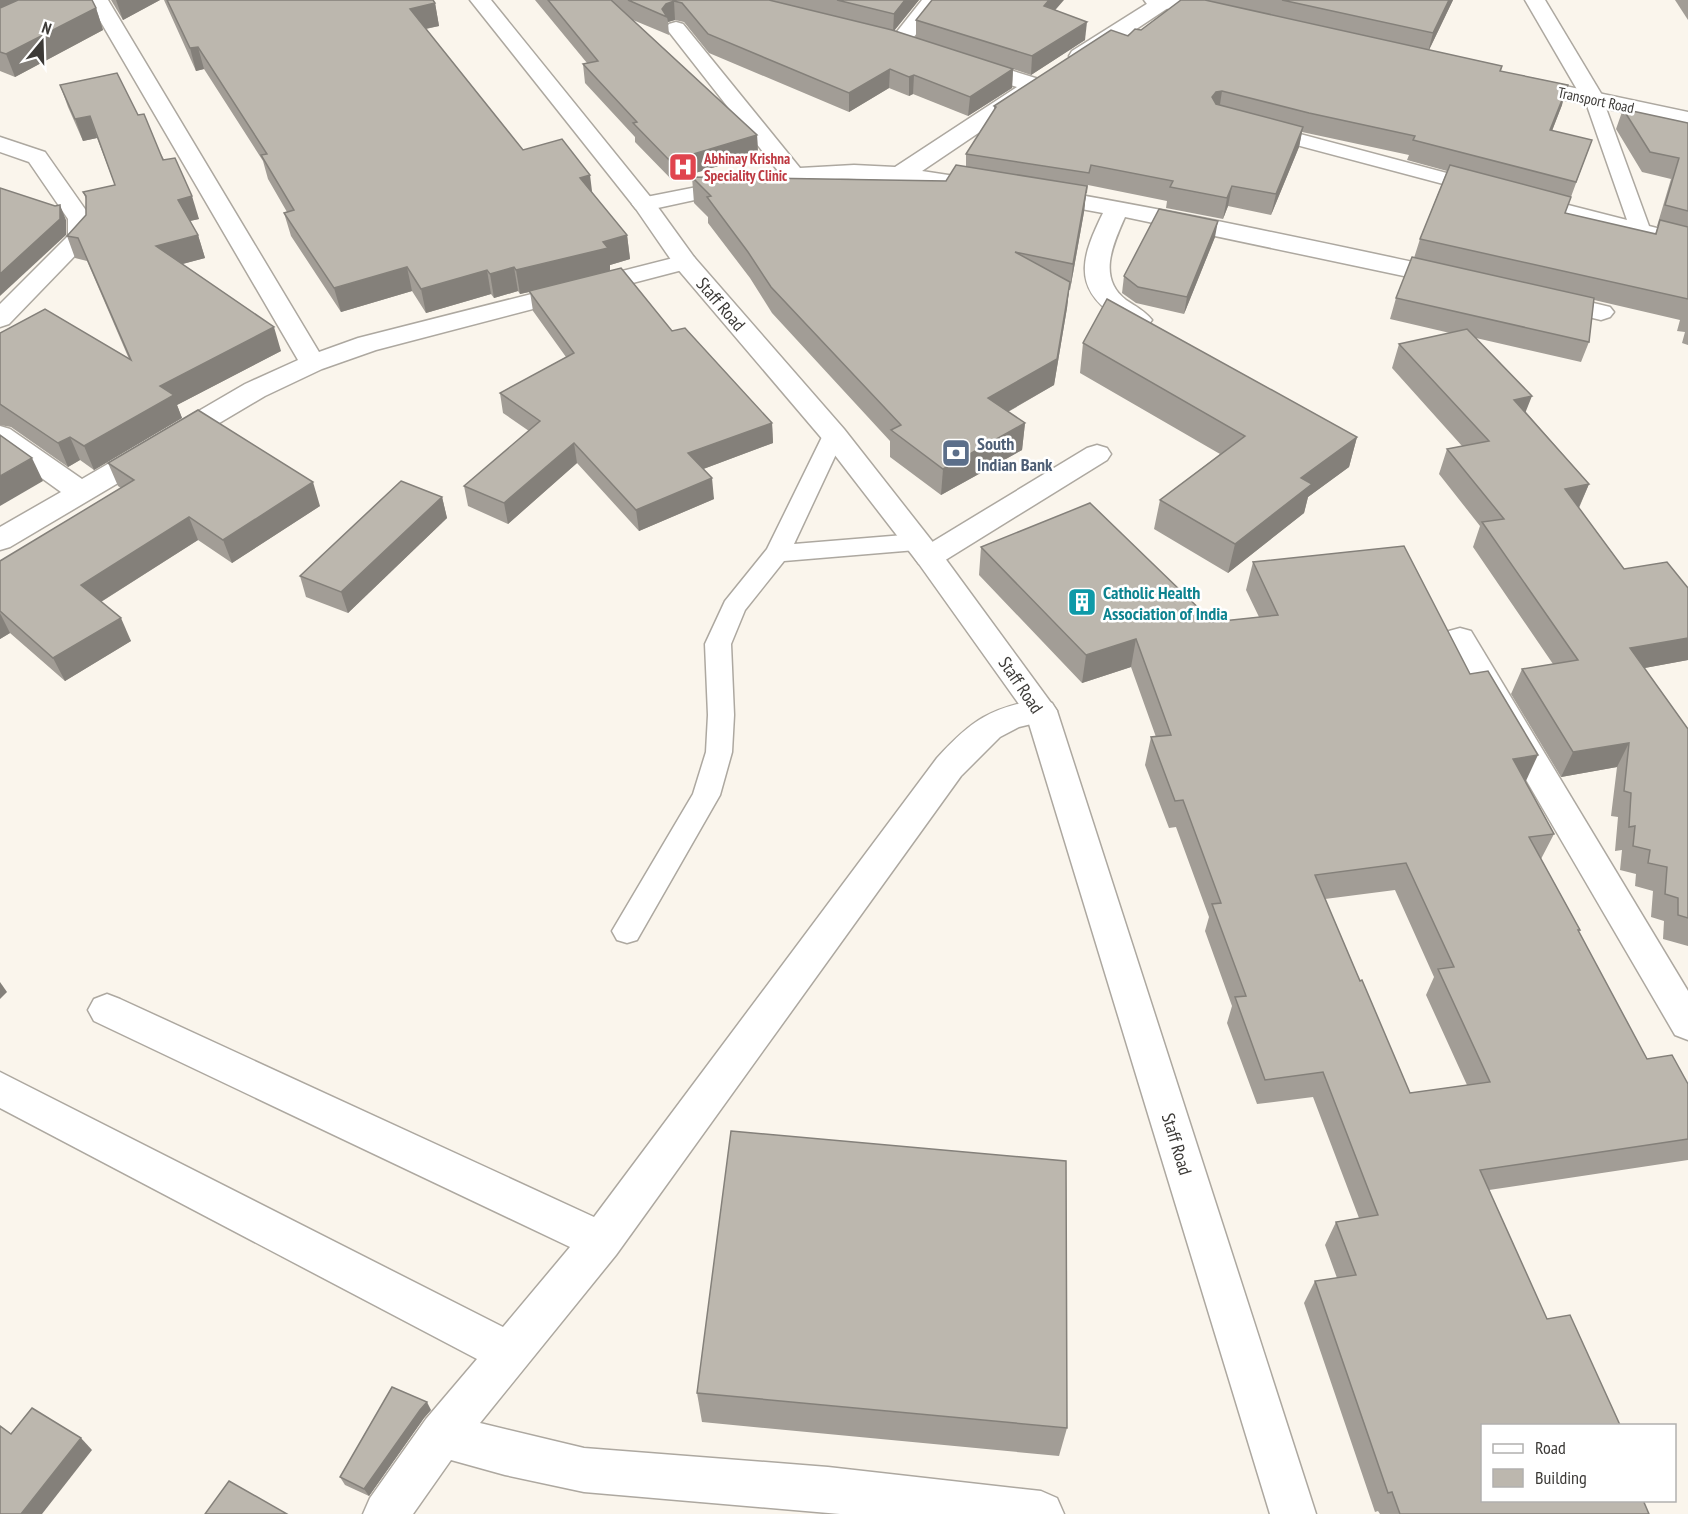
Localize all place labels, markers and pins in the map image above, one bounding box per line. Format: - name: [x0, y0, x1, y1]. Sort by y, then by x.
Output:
- place label: Abhinay Krishna Speciality Clinic: [703, 149, 790, 185]
- hospital icon: Abhinay Krishna Speciality Clinic: [667, 151, 699, 183]
- place label: South Indian Bank: [977, 432, 1053, 476]
- bank icon: South Indian Bank: [940, 437, 972, 469]
- place label: Catholic Health Association of India: [1102, 581, 1228, 625]
- building icon: Catholic Health Association of India: [1066, 586, 1098, 618]

